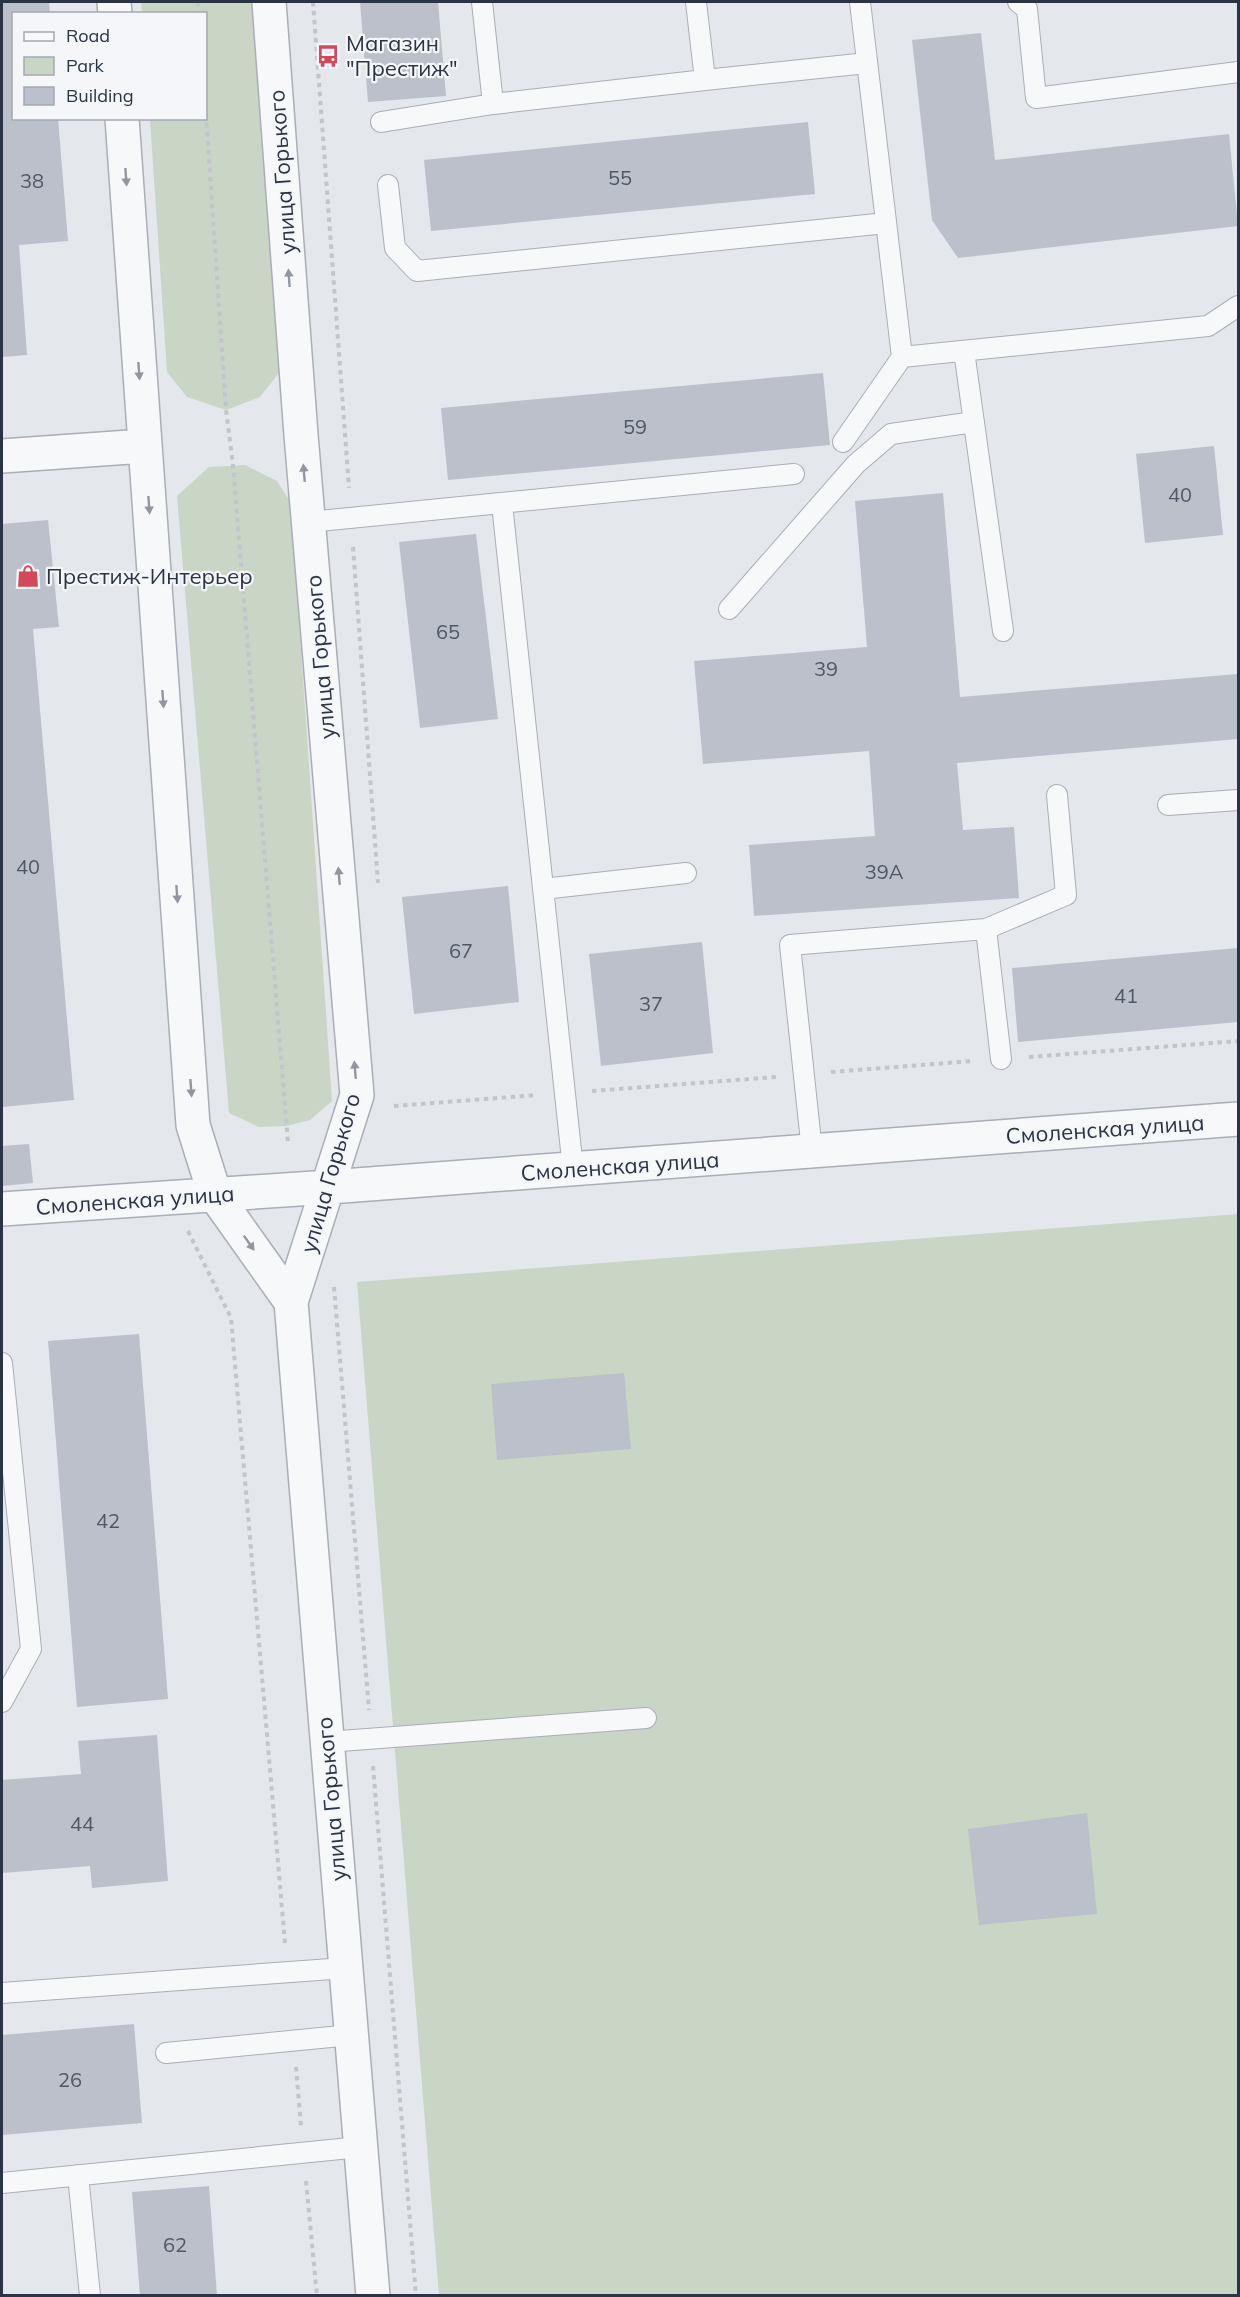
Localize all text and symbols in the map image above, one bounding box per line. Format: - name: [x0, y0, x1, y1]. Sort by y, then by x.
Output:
- legend: [12, 12, 207, 120]
- text: Road: [66, 24, 110, 47]
- place label: Магазин "Престиж": [346, 29, 458, 82]
- bus stop icon: Магазин "Престиж": [315, 43, 341, 69]
- text: Park: [66, 54, 105, 77]
- text: Building: [66, 84, 134, 107]
- street label: улица Горького: [262, 89, 302, 255]
- house number: 55: [608, 165, 632, 190]
- one-way arrow: [121, 167, 131, 186]
- house number: 38: [20, 168, 44, 193]
- one-way arrow: [285, 269, 294, 288]
- one-way arrow: [135, 362, 144, 381]
- house number: 59: [623, 414, 647, 439]
- one-way arrow: [299, 463, 309, 482]
- house number: 40: [1168, 482, 1192, 507]
- one-way arrow: [144, 495, 153, 514]
- place label: Престиж-Интерьер: [46, 562, 253, 590]
- shop icon: Престиж-Интерьер: [15, 563, 41, 589]
- street label: улица Горького: [299, 574, 341, 740]
- house number: 65: [436, 619, 460, 644]
- house number: 39: [814, 656, 838, 681]
- one-way arrow: [158, 690, 167, 709]
- house number: 40: [16, 854, 40, 879]
- house number: 39А: [865, 859, 904, 884]
- one-way arrow: [334, 867, 344, 886]
- one-way arrow: [172, 884, 182, 903]
- house number: 67: [449, 938, 473, 963]
- house number: 41: [1114, 983, 1138, 1008]
- house number: 37: [639, 991, 663, 1016]
- one-way arrow: [350, 1061, 360, 1080]
- one-way arrow: [186, 1079, 196, 1098]
- street label: улица Горького: [294, 1090, 366, 1256]
- street label: Смоленская улица: [1005, 1108, 1205, 1150]
- street label: Смоленская улица: [520, 1145, 720, 1187]
- street label: Смоленская улица: [35, 1179, 235, 1221]
- one-way arrow: [243, 1234, 255, 1250]
- house number: 42: [96, 1508, 120, 1533]
- street label: улица Горького: [310, 1716, 352, 1882]
- house number: 44: [70, 1811, 94, 1836]
- house number: 26: [58, 2067, 82, 2092]
- house number: 62: [163, 2232, 187, 2257]

